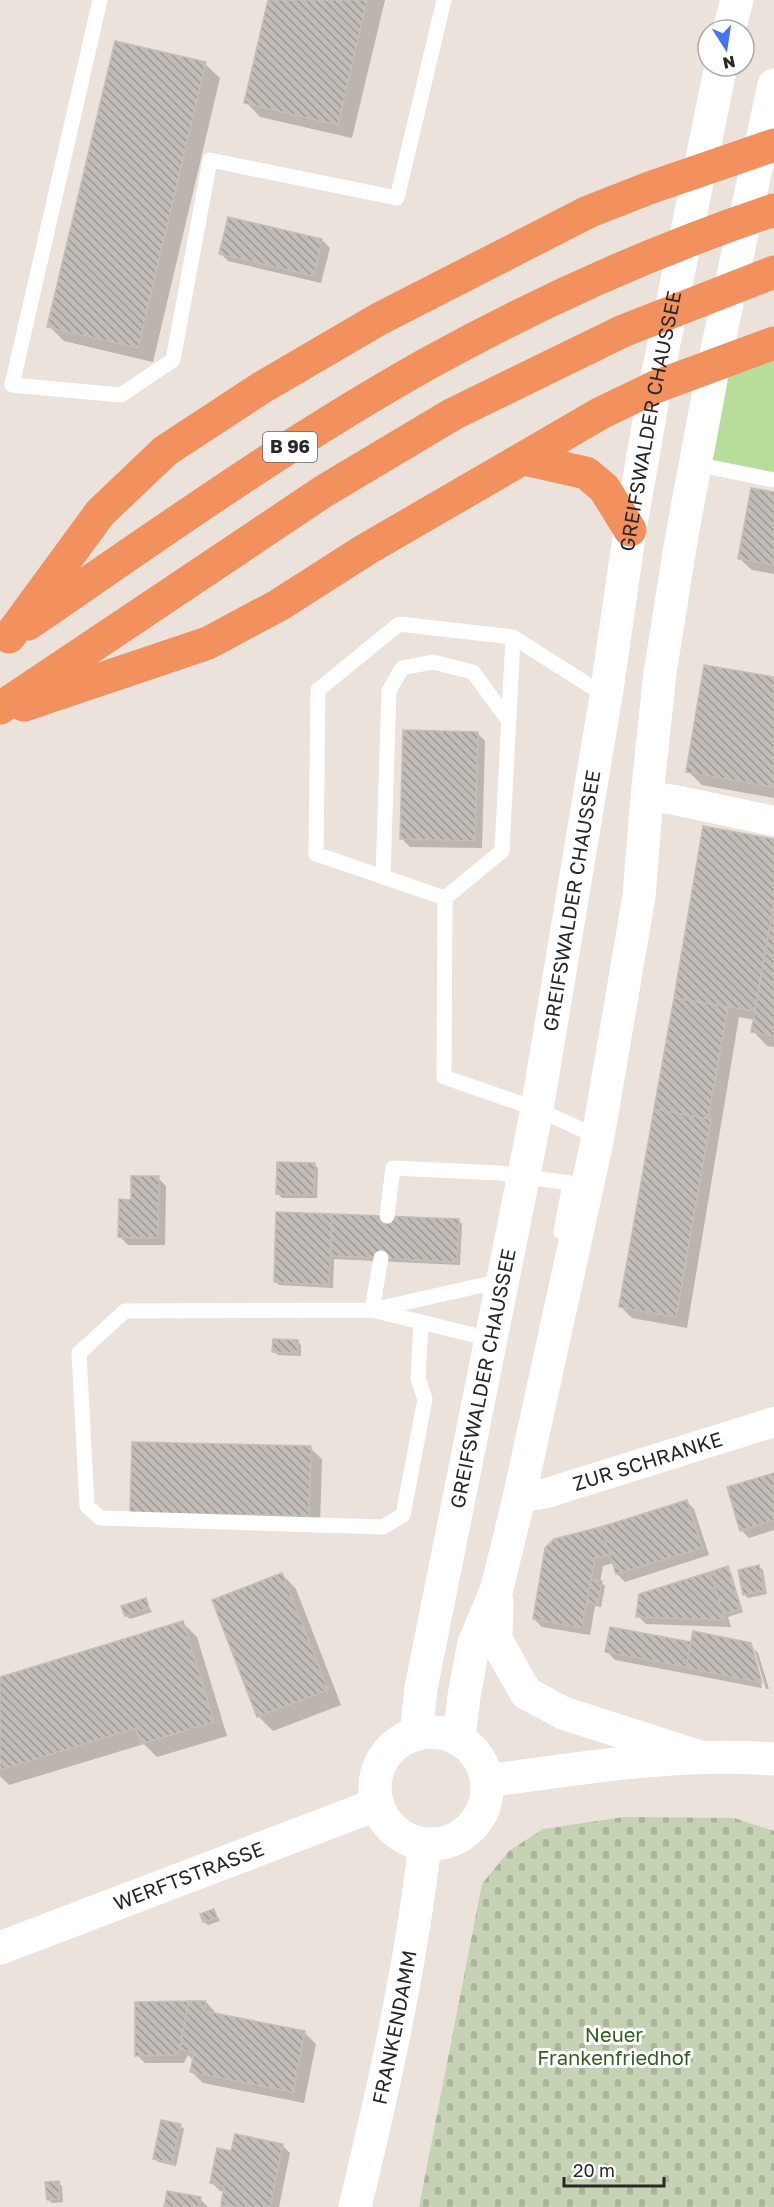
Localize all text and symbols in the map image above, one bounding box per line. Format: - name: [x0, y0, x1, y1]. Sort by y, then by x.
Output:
- north arrow: [696, 18, 756, 78]
- text: N: [721, 52, 737, 74]
- street label: GREIFSWALDER CHAUSSEE: [614, 289, 685, 553]
- road number: B 96: [263, 432, 317, 462]
- street label: GREIFSWALDER CHAUSSEE: [537, 768, 604, 1033]
- street label: GREIFSWALDER CHAUSSEE: [444, 1246, 520, 1510]
- street label: ZUR SCHRANKE: [570, 1426, 725, 1495]
- street label: WERFTSTRASSE: [110, 1836, 267, 1915]
- street label: FRANKENDAMM: [366, 1948, 421, 2107]
- park label: Neuer Frankenfriedhof: [537, 2022, 691, 2069]
- scale bar: [564, 2150, 664, 2188]
- text: 20 m: [573, 2159, 615, 2181]

